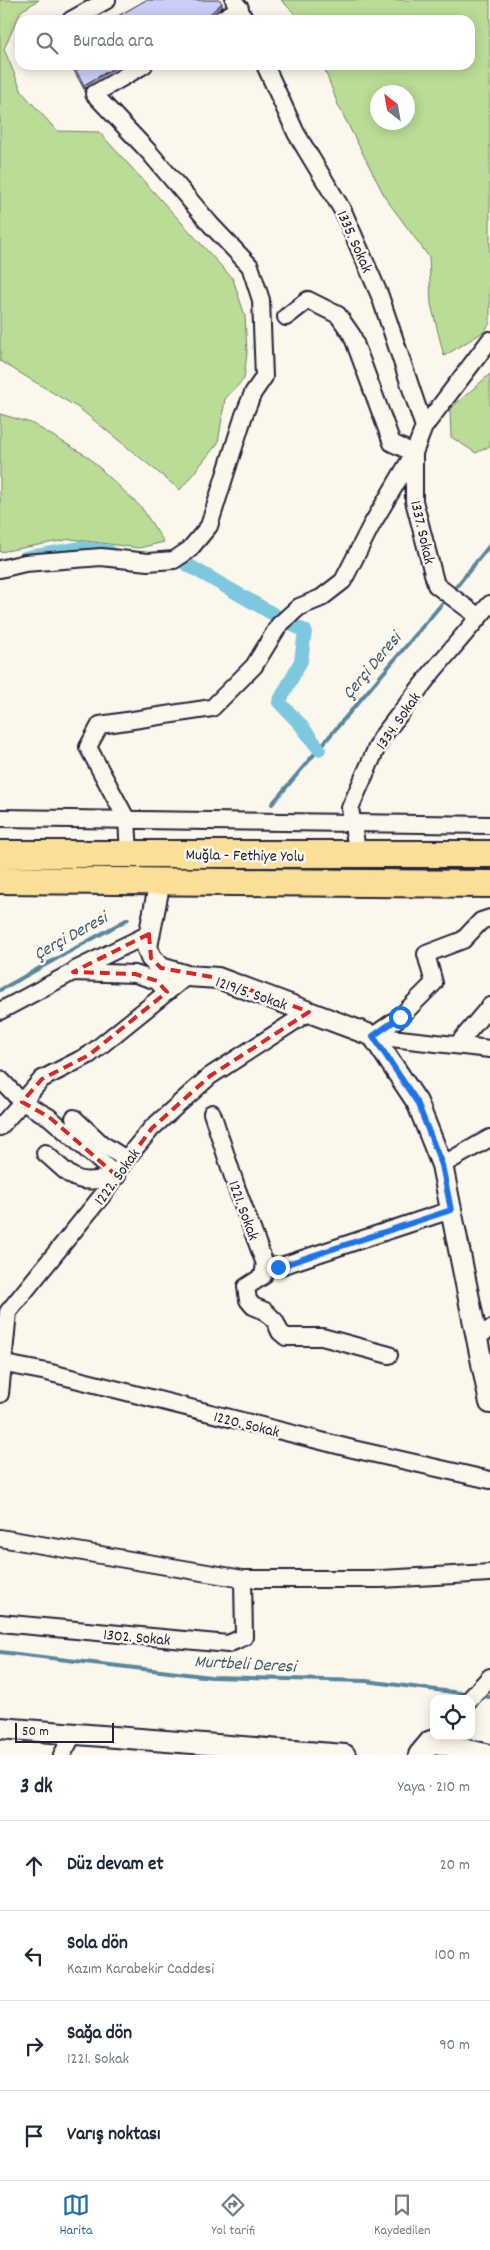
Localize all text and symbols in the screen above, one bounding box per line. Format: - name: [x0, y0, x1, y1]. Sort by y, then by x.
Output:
- search box: [15, 15, 475, 70]
- icon: search: [33, 29, 61, 57]
- text: Burada ara: [73, 29, 153, 56]
- north arrow: [370, 85, 415, 130]
- street label: 1335. Sokak: [330, 207, 378, 277]
- street label: 1337. Sokak: [403, 498, 440, 567]
- water label: Çerçi Deresi: [338, 626, 410, 705]
- street label: 1334. Sokak: [371, 688, 427, 755]
- street label: Muğla - Fethiye Yolu: [185, 844, 305, 869]
- water label: Çerçi Deresi: [30, 905, 115, 968]
- street label: 1219/5. Sokak: [212, 971, 290, 1017]
- route start: [389, 1006, 412, 1029]
- street label: 1222. Sokak: [89, 1144, 147, 1211]
- street label: 1221. Sokak: [221, 1178, 264, 1244]
- route end: [267, 1256, 290, 1279]
- street label: 1220. Sokak: [211, 1406, 282, 1445]
- street label: 1302. Sokak: [102, 1624, 171, 1653]
- water label: Murtbeli Deresi: [193, 1650, 299, 1681]
- map controls: [430, 1695, 475, 1740]
- button: locate: [430, 1695, 475, 1740]
- scale bar: [15, 1720, 114, 1743]
- text: 50 m: [22, 1722, 49, 1742]
- text: 3 dk: [20, 1773, 53, 1803]
- text: Yaya · 210 m: [398, 1776, 470, 1799]
- icon: ahead: [20, 1852, 48, 1880]
- text: Düz devam et: [67, 1852, 163, 1879]
- text: 20 m: [440, 1854, 470, 1877]
- text: Sola dön: [67, 1931, 128, 1958]
- icon: left: [20, 1942, 48, 1970]
- text: 100 m: [434, 1944, 470, 1967]
- text: Kazım Karabekir Caddesi: [67, 1958, 214, 1981]
- text: Sağa dön: [67, 2021, 132, 2048]
- icon: right: [20, 2032, 48, 2060]
- text: 90 m: [439, 2034, 470, 2057]
- text: 1221. Sokak: [67, 2048, 129, 2071]
- icon: arrive: [20, 2122, 48, 2150]
- text: Varış noktası: [67, 2122, 161, 2149]
- tab: Harita: [59, 2191, 93, 2241]
- tab: Yol tarifi: [211, 2191, 255, 2241]
- tab: Kaydedilen: [374, 2191, 431, 2241]

